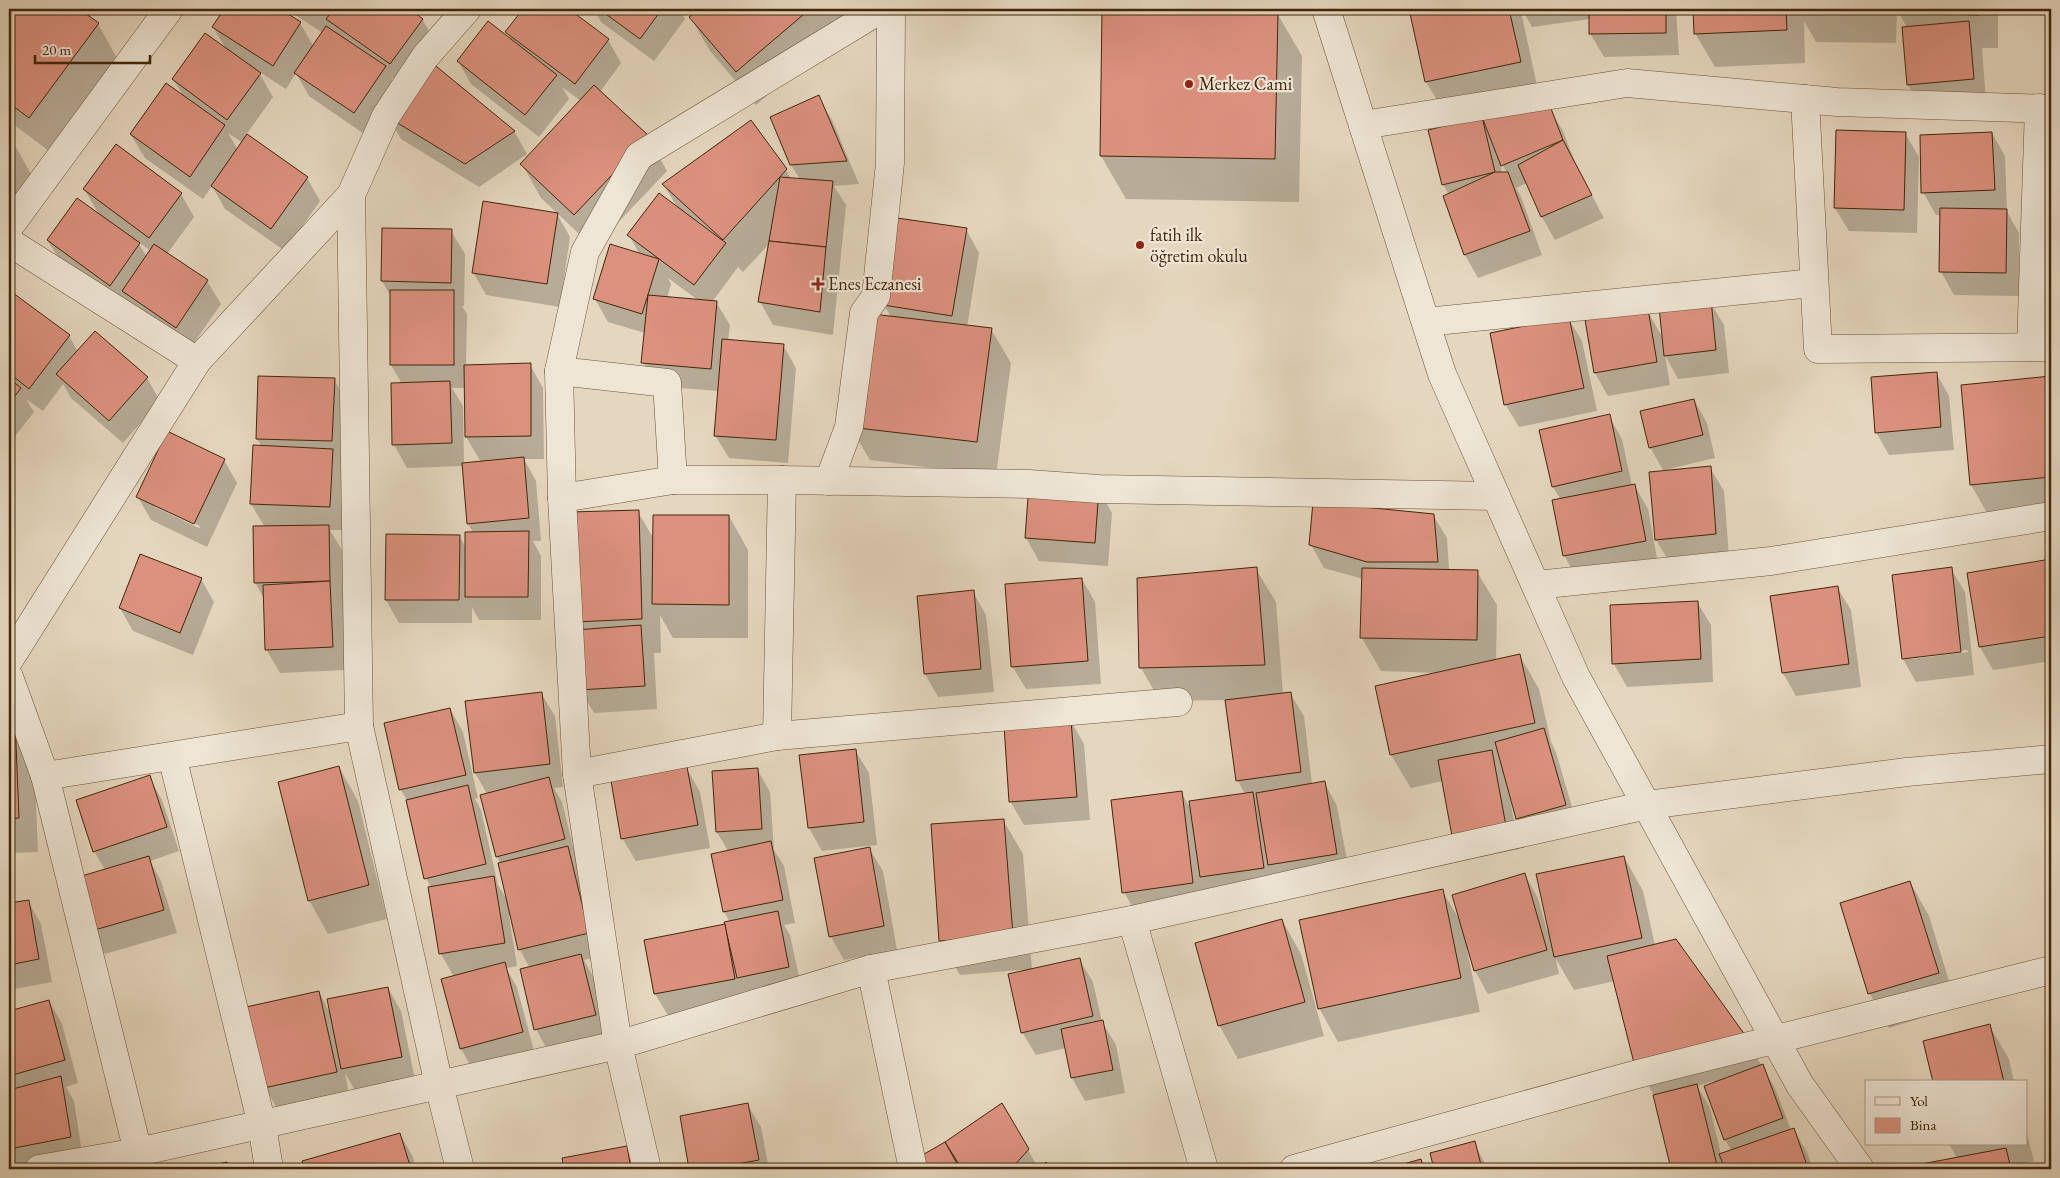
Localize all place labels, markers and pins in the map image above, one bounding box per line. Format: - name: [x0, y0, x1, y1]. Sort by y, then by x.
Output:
- place label: Merkez Cami: [1199, 72, 1293, 95]
- marker: Merkez Cami: [1183, 78, 1195, 90]
- place label: fatih ilk öğretim okulu: [1150, 223, 1248, 267]
- marker: fatih ilk öğretim okulu: [1134, 239, 1146, 251]
- place label: Enes Eczanesi: [828, 272, 922, 295]
- marker: Enes Eczanesi: [812, 278, 824, 290]

